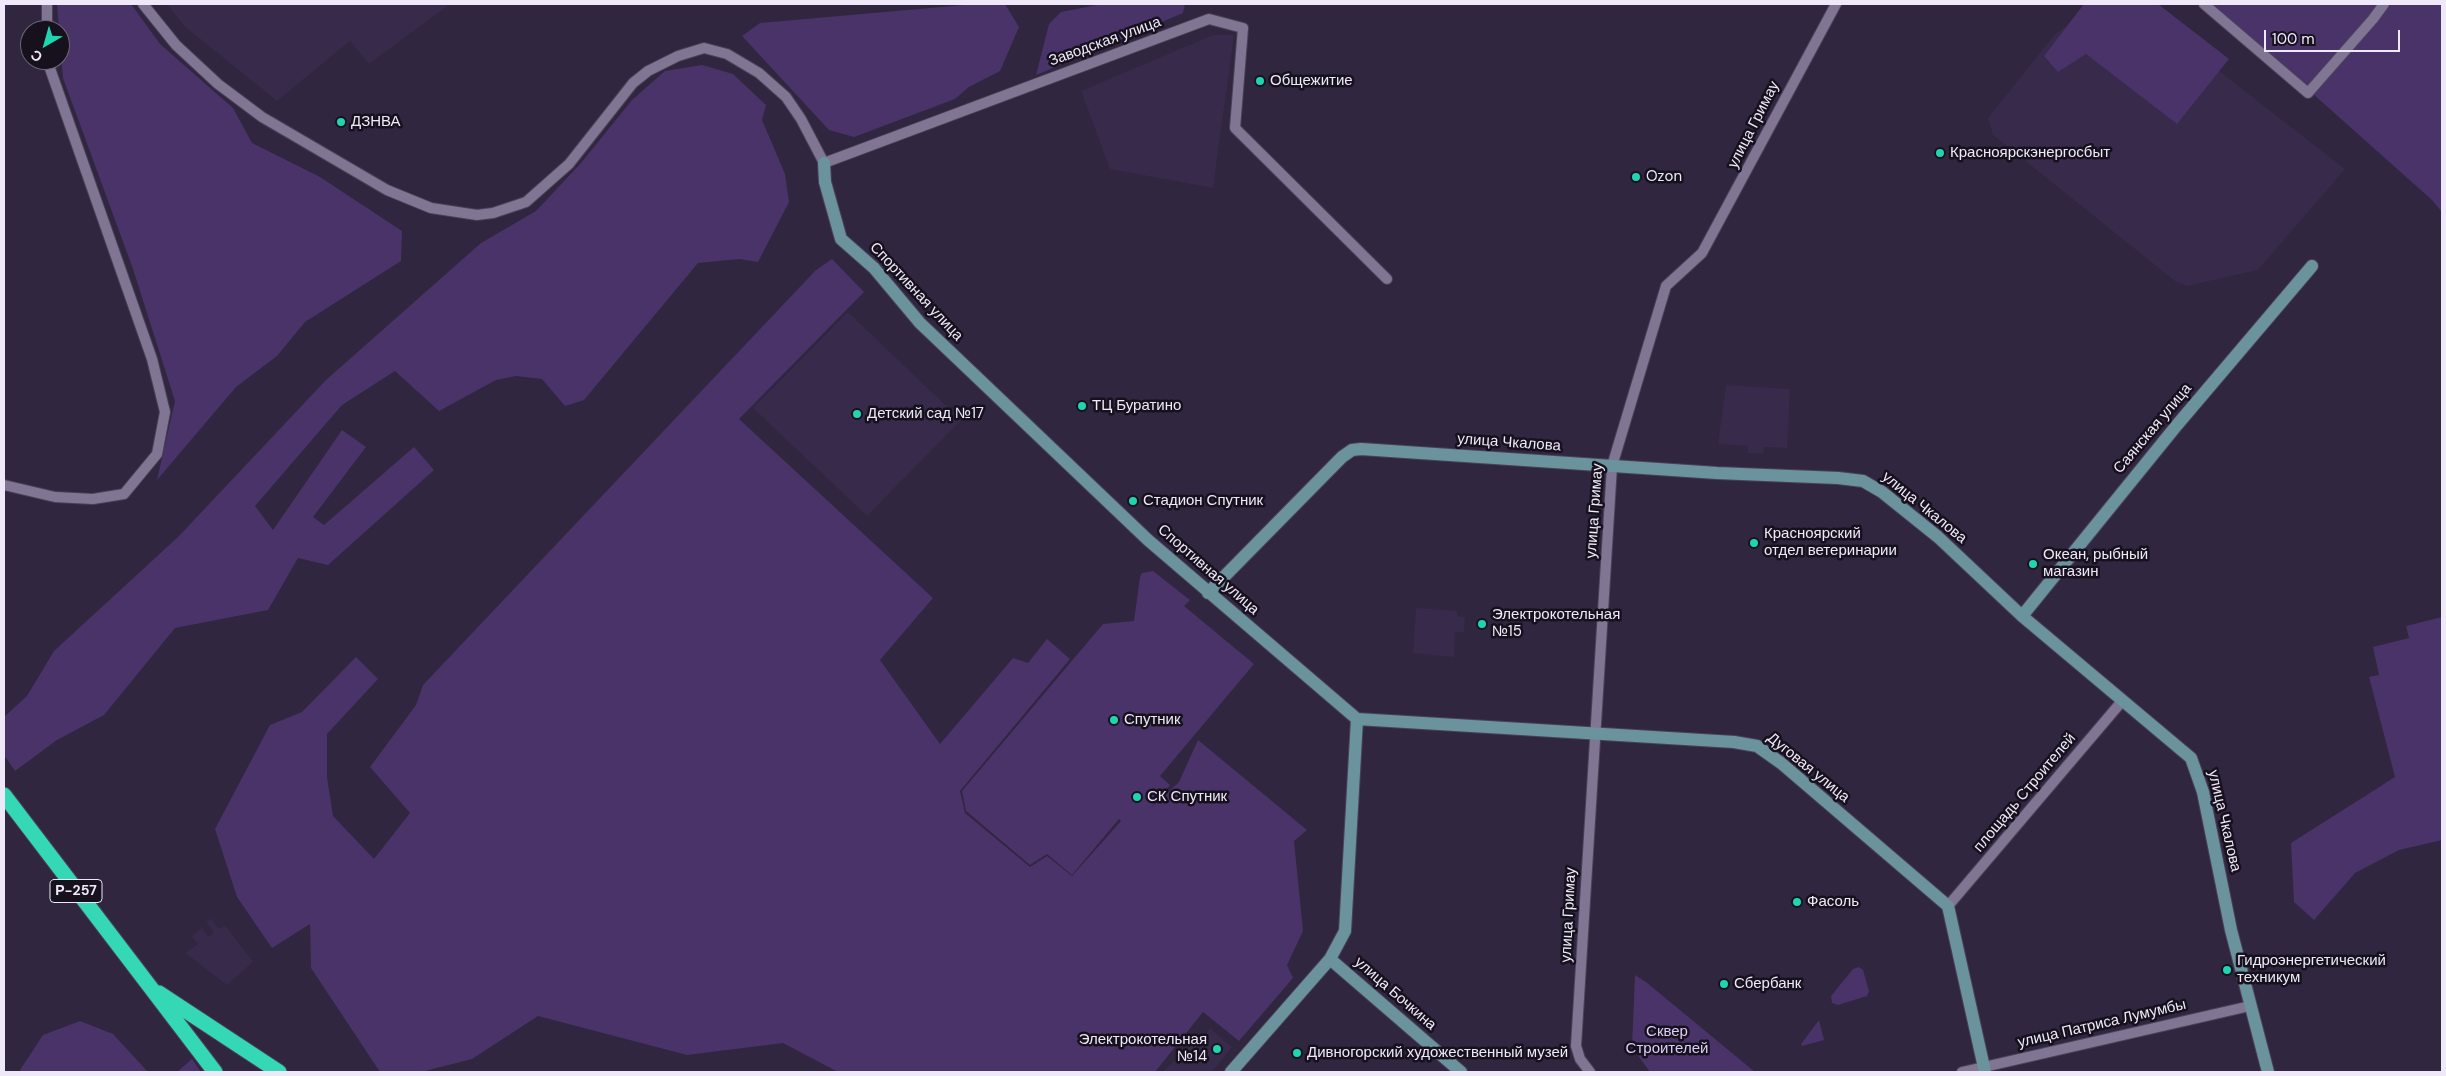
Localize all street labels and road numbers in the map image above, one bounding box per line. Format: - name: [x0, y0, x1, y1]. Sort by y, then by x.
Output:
- street label: Заводская улица: [1046, 13, 1164, 71]
- street label: улица Гримау: [1724, 78, 1784, 172]
- street label: Спортивная улица: [866, 239, 966, 345]
- street label: Саянская улица: [2110, 380, 2196, 478]
- street label: улица Чкалова: [1457, 430, 1561, 456]
- street label: улица Гримау: [1583, 463, 1607, 559]
- street label: улица Чкалова: [1878, 468, 1970, 548]
- street label: Спортивная улица: [1154, 521, 1262, 619]
- street label: Дуговая улица: [1763, 729, 1853, 807]
- street label: площадь Строителей: [1970, 730, 2080, 856]
- street label: улица Чкалова: [2204, 768, 2244, 874]
- street label: улица Гримау: [1558, 867, 1580, 963]
- road number: Р-257: [50, 879, 102, 902]
- street label: улица Бочкина: [1350, 954, 1440, 1034]
- street label: улица Патриса Лумумбы: [2016, 996, 2188, 1052]

